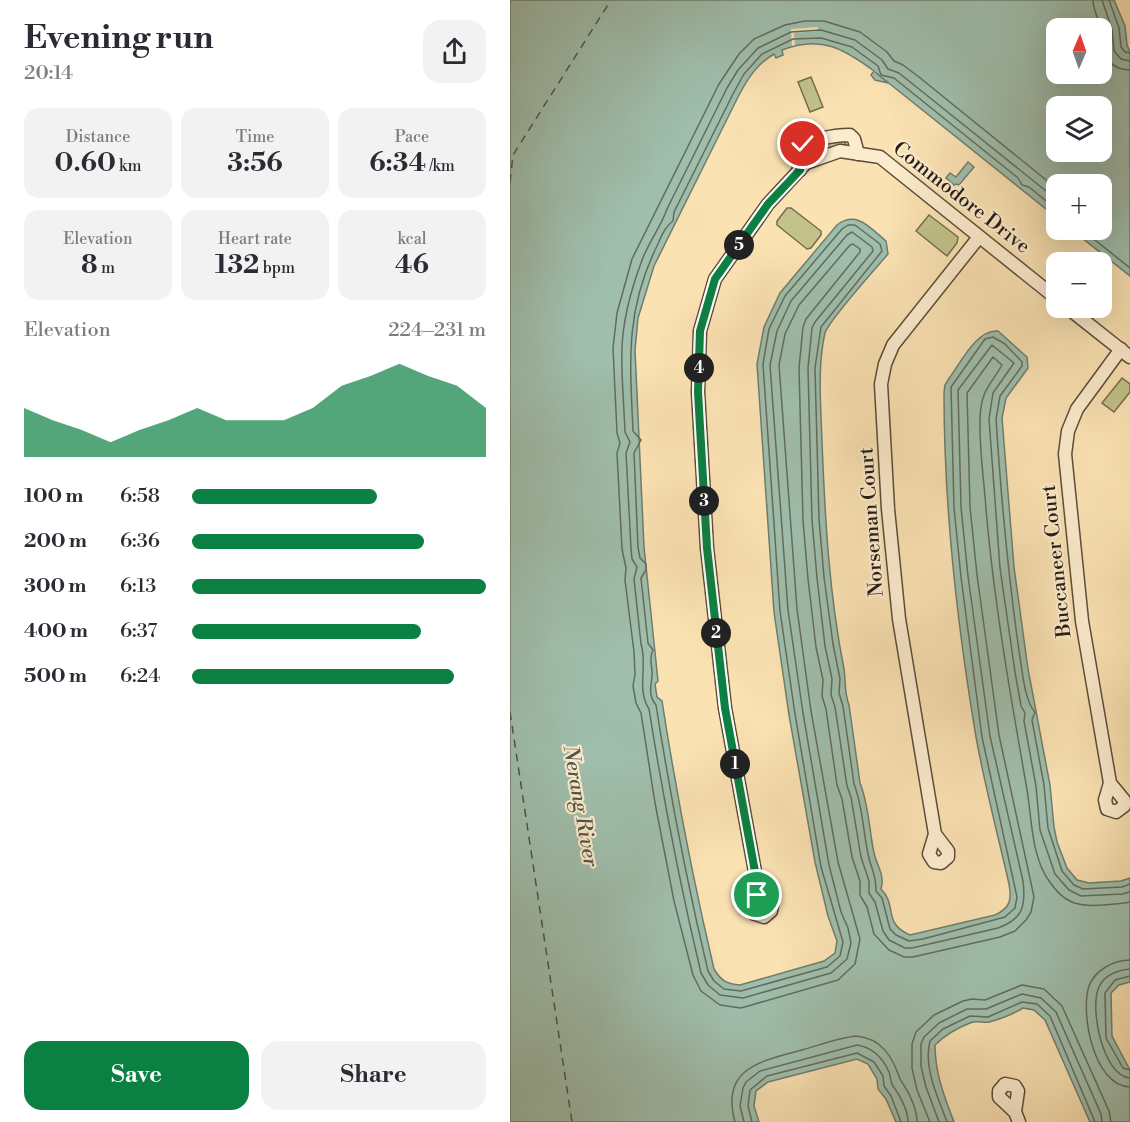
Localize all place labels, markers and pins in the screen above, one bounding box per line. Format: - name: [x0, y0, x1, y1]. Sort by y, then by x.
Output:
- pin: [777, 118, 828, 169]
- pin: 5: [724, 230, 754, 260]
- pin: 4: [684, 353, 714, 383]
- pin: 3: [689, 486, 719, 516]
- pin: 2: [701, 618, 731, 648]
- pin: 1: [720, 749, 750, 779]
- pin: [731, 869, 782, 920]

